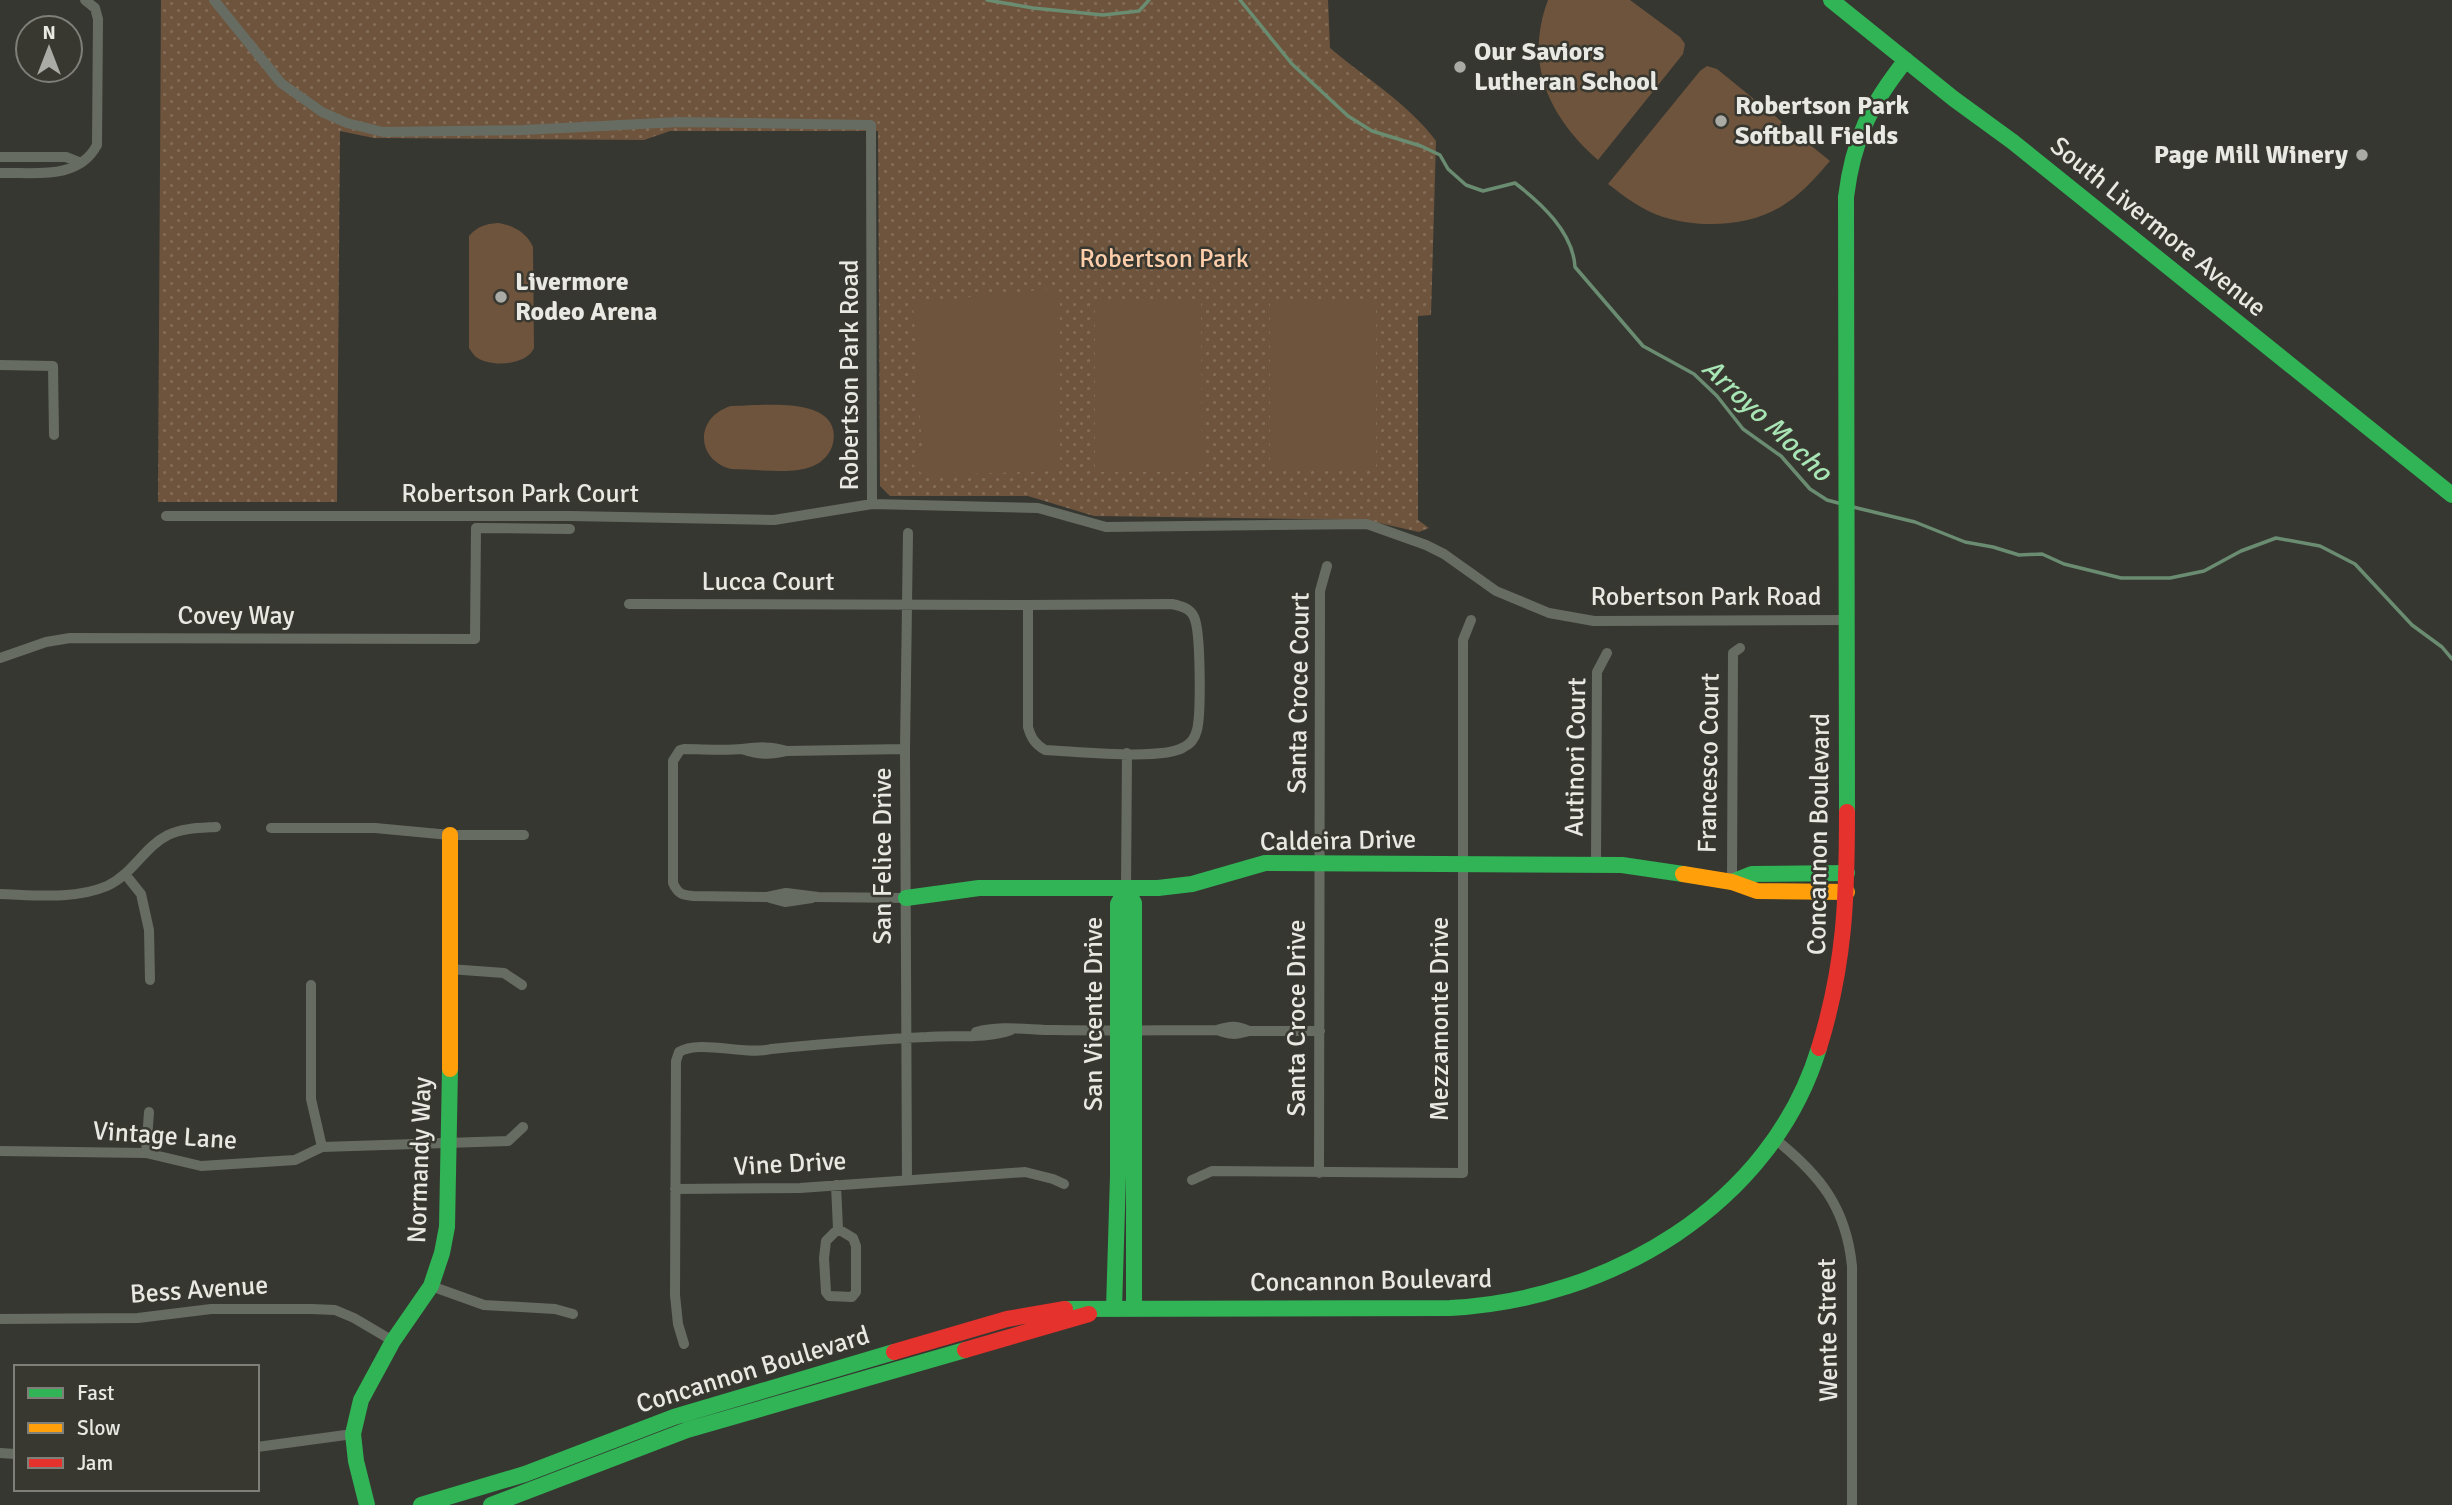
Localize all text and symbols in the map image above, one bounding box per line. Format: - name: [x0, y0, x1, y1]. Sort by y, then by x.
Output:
- north arrow: [14, 14, 84, 84]
- text: N: [42, 21, 56, 45]
- place label: Our Saviors Lutheran School: [1474, 36, 1658, 98]
- marker: Our Saviors Lutheran School: [1452, 59, 1468, 75]
- place label: Robertson Park Softball Fields: [1735, 90, 1909, 152]
- marker: Robertson Park Softball Fields: [1713, 113, 1729, 129]
- street label: South Livermore Avenue: [2044, 130, 2272, 324]
- place label: Page Mill Winery: [2154, 139, 2348, 171]
- marker: Page Mill Winery: [2354, 147, 2370, 163]
- park label: Robertson Park: [1079, 243, 1249, 275]
- street label: Robertson Park Road: [834, 260, 866, 490]
- place label: Livermore Rodeo Arena: [515, 266, 657, 328]
- marker: Livermore Rodeo Arena: [493, 289, 509, 305]
- water label: Arroyo Mocho: [1695, 351, 1840, 490]
- street label: Robertson Park Court: [401, 478, 639, 510]
- street label: Lucca Court: [702, 566, 834, 598]
- street label: Robertson Park Road: [1591, 581, 1821, 613]
- street label: Santa Croce Court: [1281, 592, 1317, 794]
- street label: Covey Way: [178, 600, 294, 632]
- street label: Francesco Court: [1691, 673, 1727, 853]
- street label: Autinori Court: [1559, 677, 1593, 837]
- street label: Concannon Boulevard: [1801, 713, 1837, 955]
- street label: San Felice Drive: [867, 768, 899, 944]
- street label: Caldeira Drive: [1260, 824, 1416, 858]
- street label: San Vicente Drive: [1078, 917, 1110, 1111]
- street label: Mezzamonte Drive: [1424, 917, 1456, 1121]
- street label: Santa Croce Drive: [1281, 919, 1313, 1117]
- street label: Normandy Way: [401, 1076, 439, 1244]
- street label: Vintage Lane: [92, 1115, 238, 1157]
- street label: Vine Drive: [733, 1145, 847, 1183]
- street label: Wente Street: [1811, 1258, 1845, 1402]
- street label: Concannon Boulevard: [1250, 1263, 1492, 1299]
- street label: Bess Avenue: [129, 1269, 269, 1311]
- street label: Concannon Boulevard: [633, 1319, 873, 1421]
- legend: [14, 1365, 259, 1491]
- text: Fast: [77, 1380, 114, 1406]
- text: Slow: [77, 1415, 121, 1441]
- text: Jam: [77, 1450, 113, 1476]

